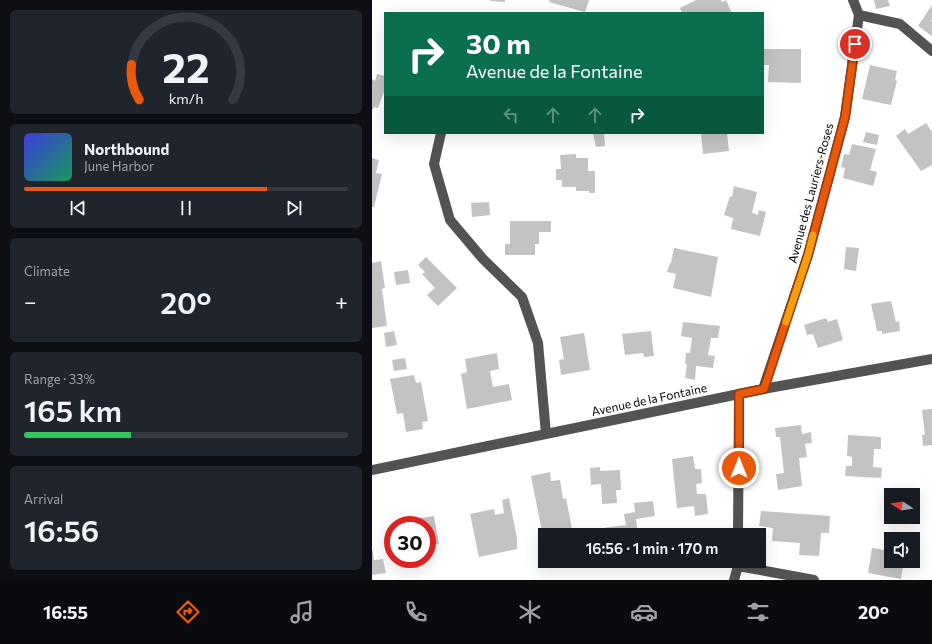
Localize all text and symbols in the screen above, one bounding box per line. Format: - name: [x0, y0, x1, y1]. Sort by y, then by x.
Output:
- text: 30 m: [466, 26, 531, 60]
- pin: [838, 27, 872, 61]
- icon: right: [400, 28, 452, 80]
- icon: arrive: [844, 33, 866, 55]
- text: 22: [162, 41, 210, 92]
- text: Avenue de la Fontaine: [466, 60, 642, 82]
- text: km/h: [169, 89, 203, 107]
- icon: left: [500, 104, 522, 126]
- icon: ahead: [542, 104, 564, 126]
- icon: ahead: [584, 104, 606, 126]
- icon: right: [626, 104, 648, 126]
- street label: Avenue des Lauriers-Roses: [785, 121, 835, 265]
- text: Northbound: [84, 140, 169, 158]
- text: June Harbor: [84, 158, 154, 174]
- icon: previous: [67, 197, 89, 219]
- icon: pause: [175, 197, 197, 219]
- icon: next: [283, 197, 305, 219]
- text: Climate: [24, 263, 70, 279]
- text: 20°: [160, 283, 211, 320]
- text: −: [24, 288, 37, 315]
- text: +: [335, 288, 348, 315]
- text: Range · 33%: [24, 371, 95, 387]
- street label: Avenue de la Fontaine: [590, 380, 708, 418]
- text: 165 km: [24, 391, 122, 428]
- position arrow: [718, 447, 760, 489]
- north arrow: [884, 488, 920, 524]
- map controls: [884, 488, 920, 568]
- text: Arrival: [24, 491, 63, 507]
- text: 16:56: [24, 511, 99, 548]
- speed limit sign: 30: [384, 516, 436, 568]
- button: sound: [884, 532, 920, 568]
- text: 16:56 · 1 min · 170 m: [586, 539, 718, 557]
- icon: directions: [174, 598, 202, 626]
- icon: music: [288, 598, 316, 626]
- icon: phone: [402, 598, 430, 626]
- icon: climate: [516, 598, 544, 626]
- icon: car: [630, 598, 658, 626]
- icon: filters: [744, 598, 772, 626]
- text: 16:55: [43, 601, 88, 623]
- text: 20°: [858, 601, 889, 623]

